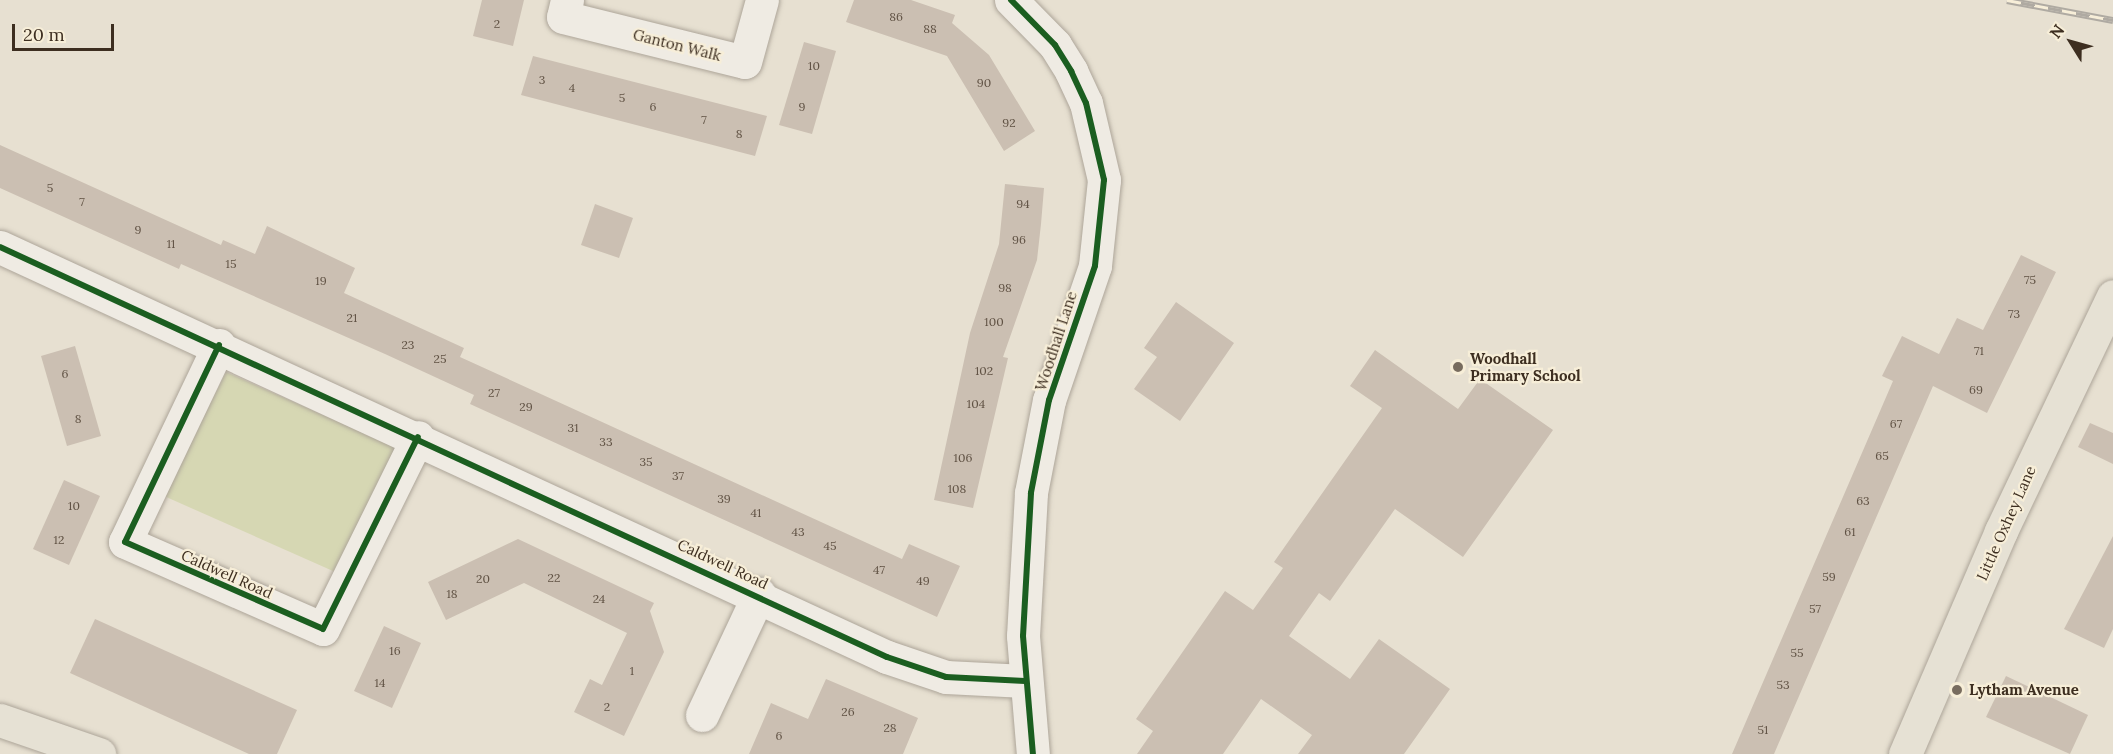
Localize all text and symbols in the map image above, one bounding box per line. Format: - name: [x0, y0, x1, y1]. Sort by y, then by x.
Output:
- house number: 86: [889, 10, 903, 24]
- scale bar: [15, 12, 117, 50]
- north arrow: [2041, 12, 2101, 72]
- house number: 2: [494, 17, 500, 31]
- text: N: [2045, 20, 2068, 42]
- house number: 88: [923, 22, 937, 36]
- text: 20 m: [23, 23, 65, 46]
- street label: Ganton Walk: [631, 25, 723, 65]
- house number: 10: [808, 59, 820, 73]
- house number: 3: [539, 73, 545, 87]
- house number: 90: [977, 76, 991, 90]
- house number: 4: [569, 81, 575, 95]
- house number: 5: [619, 91, 625, 105]
- house number: 6: [650, 100, 656, 114]
- house number: 9: [799, 100, 805, 114]
- house number: 7: [701, 113, 707, 127]
- house number: 92: [1002, 116, 1016, 130]
- house number: 8: [736, 127, 742, 141]
- house number: 5: [47, 181, 53, 195]
- house number: 7: [79, 195, 85, 209]
- house number: 94: [1016, 197, 1030, 211]
- house number: 9: [135, 223, 141, 237]
- house number: 96: [1012, 233, 1026, 247]
- house number: 11: [167, 237, 175, 251]
- house number: 15: [226, 257, 236, 271]
- house number: 75: [2024, 273, 2036, 287]
- house number: 19: [315, 274, 327, 288]
- house number: 98: [998, 281, 1012, 295]
- street label: Woodhall Lane: [1031, 289, 1081, 393]
- house number: 73: [2008, 307, 2020, 321]
- house number: 21: [347, 311, 357, 325]
- house number: 100: [984, 315, 1004, 329]
- house number: 23: [402, 338, 414, 352]
- house number: 71: [1974, 344, 1984, 358]
- place label: Woodhall Primary School: [1470, 349, 1581, 384]
- house number: 25: [434, 352, 446, 366]
- marker: Woodhall Primary School: [1451, 360, 1465, 374]
- house number: 102: [975, 364, 993, 378]
- house number: 6: [62, 367, 68, 381]
- house number: 69: [1969, 383, 1983, 397]
- house number: 27: [488, 386, 500, 400]
- house number: 104: [967, 397, 985, 411]
- house number: 29: [519, 400, 533, 414]
- house number: 8: [75, 412, 81, 426]
- house number: 67: [1890, 417, 1902, 431]
- house number: 31: [567, 421, 579, 435]
- house number: 33: [599, 435, 613, 449]
- house number: 65: [1875, 449, 1889, 463]
- house number: 106: [954, 451, 972, 465]
- house number: 35: [639, 455, 653, 469]
- street label: Little Oxhey Lane: [1973, 463, 2039, 583]
- house number: 37: [672, 469, 684, 483]
- house number: 108: [948, 482, 966, 496]
- house number: 39: [717, 492, 731, 506]
- house number: 63: [1856, 494, 1870, 508]
- house number: 10: [68, 499, 80, 513]
- house number: 41: [751, 506, 761, 520]
- house number: 43: [791, 525, 805, 539]
- house number: 61: [1844, 525, 1856, 539]
- house number: 12: [54, 533, 64, 547]
- street label: Caldwell Road: [675, 535, 771, 593]
- house number: 45: [823, 539, 837, 553]
- street label: Caldwell Road: [179, 546, 275, 602]
- house number: 47: [873, 563, 885, 577]
- house number: 59: [1822, 570, 1836, 584]
- house number: 22: [548, 571, 560, 585]
- house number: 20: [476, 572, 490, 586]
- house number: 49: [916, 574, 930, 588]
- house number: 18: [446, 587, 458, 601]
- house number: 24: [593, 592, 605, 606]
- house number: 57: [1809, 602, 1821, 616]
- house number: 16: [389, 644, 401, 658]
- house number: 55: [1790, 646, 1804, 660]
- house number: 1: [630, 664, 634, 678]
- house number: 14: [375, 676, 385, 690]
- house number: 53: [1776, 678, 1790, 692]
- place label: Lytham Avenue: [1969, 681, 2079, 699]
- marker: Lytham Avenue: [1950, 683, 1964, 697]
- house number: 2: [604, 700, 610, 714]
- house number: 26: [841, 705, 855, 719]
- house number: 28: [883, 721, 897, 735]
- house number: 51: [1758, 723, 1768, 737]
- house number: 6: [776, 729, 782, 743]

